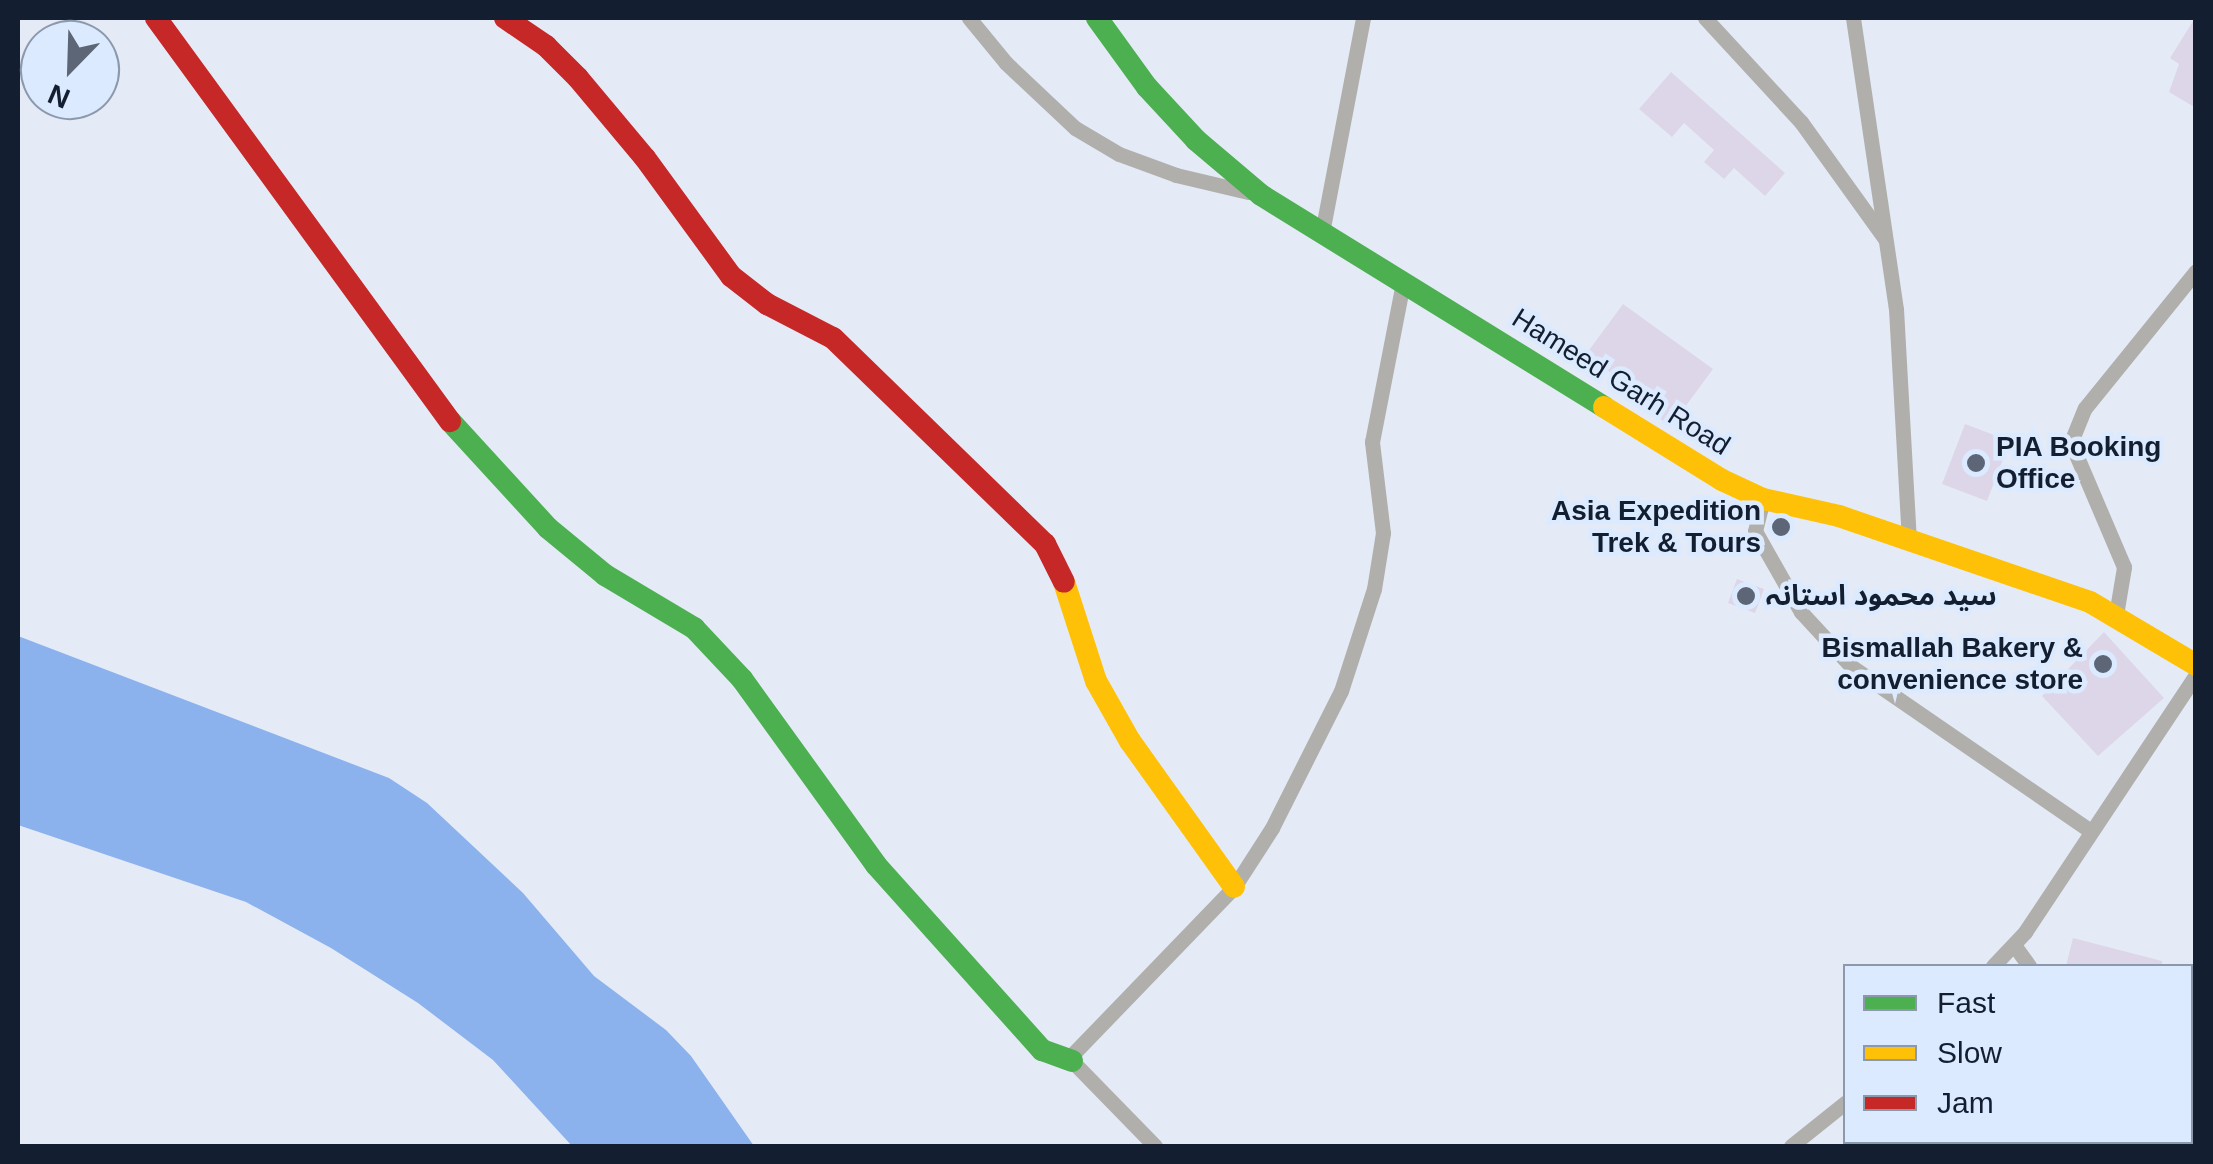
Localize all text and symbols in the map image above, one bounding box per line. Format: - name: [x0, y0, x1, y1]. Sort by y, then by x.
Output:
- north arrow: [20, 20, 120, 120]
- text: N: [44, 78, 74, 114]
- street label: Hameed Garh Road: [1506, 301, 1736, 463]
- place label: PIA Booking Office: [1996, 430, 2162, 496]
- marker: PIA Booking Office: [1965, 452, 1987, 474]
- place label: Asia Expedition Trek & Tours: [1551, 494, 1761, 560]
- marker: Asia Expedition Trek & Tours: [1770, 516, 1792, 538]
- place label: سید محمود استانہ: [1766, 579, 1997, 613]
- marker: سید محمود استانہ: [1735, 585, 1757, 607]
- place label: Bismallah Bakery & convenience store: [1822, 631, 2083, 697]
- marker: Bismallah Bakery & convenience store: [2092, 653, 2114, 675]
- legend: [1843, 964, 2193, 1144]
- text: Fast: [1937, 986, 1995, 1019]
- text: Slow: [1937, 1036, 2002, 1069]
- text: Jam: [1937, 1086, 1994, 1119]

